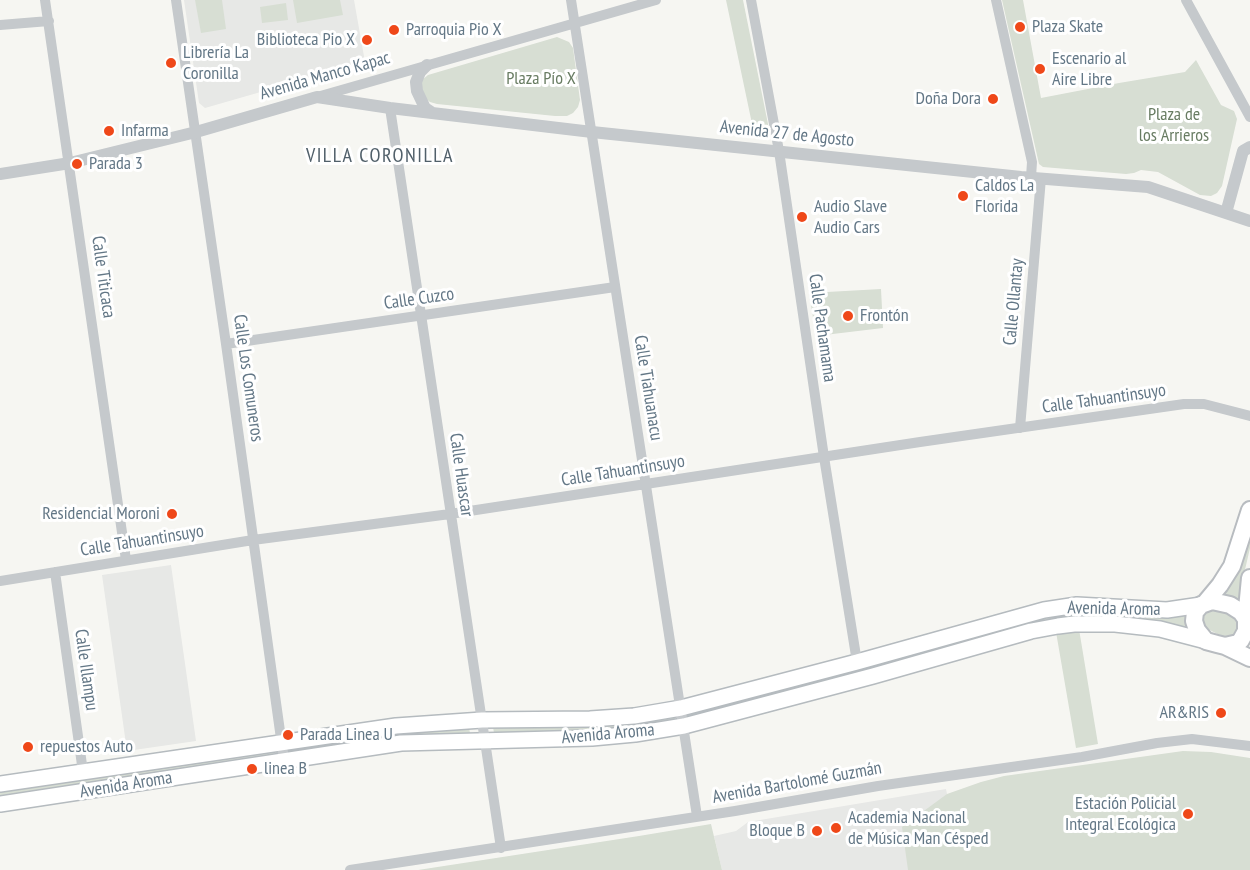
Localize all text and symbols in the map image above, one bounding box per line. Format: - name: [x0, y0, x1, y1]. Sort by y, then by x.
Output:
- place label: Plaza Skate: [1032, 16, 1103, 38]
- place label: Parroquia Pio X: [406, 19, 502, 41]
- marker: Plaza Skate: [1013, 20, 1027, 34]
- marker: Parroquia Pio X: [387, 23, 401, 37]
- place label: Biblioteca Pio X: [257, 29, 355, 51]
- marker: Biblioteca Pio X: [360, 33, 374, 47]
- place label: Librería La Coronilla: [183, 42, 249, 84]
- street label: Avenida Manco Kapac: [257, 47, 393, 105]
- place label: Escenario al Aire Libre: [1052, 48, 1126, 90]
- marker: Librería La Coronilla: [164, 56, 178, 70]
- marker: Escenario al Aire Libre: [1033, 62, 1047, 76]
- park label: Plaza Pío X: [506, 68, 576, 90]
- place label: Doña Dora: [915, 88, 981, 110]
- marker: Doña Dora: [986, 92, 1000, 106]
- park label: Plaza de los Arrieros: [1139, 104, 1209, 146]
- street label: Avenida 27 de Agosto: [719, 116, 855, 152]
- place label: Infarma: [121, 120, 169, 142]
- marker: Infarma: [102, 124, 116, 138]
- district label: VILLA CORONILLA: [306, 144, 454, 168]
- place label: Parada 3: [89, 153, 143, 175]
- marker: Parada 3: [70, 157, 84, 171]
- place label: Caldos La Florida: [975, 175, 1034, 218]
- marker: Caldos La Florida: [956, 189, 970, 203]
- place label: Audio Slave Audio Cars: [814, 196, 887, 238]
- marker: Audio Slave Audio Cars: [795, 210, 809, 224]
- street label: Calle Titicaca: [87, 234, 119, 320]
- street label: Calle Ollantay: [999, 258, 1029, 346]
- street label: Calle Pachamama: [804, 273, 840, 383]
- street label: Calle Cuzco: [382, 283, 456, 315]
- place label: Frontón: [860, 305, 909, 327]
- marker: Frontón: [841, 309, 855, 323]
- street label: Calle Los Comuneros: [228, 313, 268, 443]
- street label: Calle Tiahuanacu: [629, 334, 667, 442]
- street label: Calle Tahuantinsuyo: [1041, 380, 1167, 418]
- street label: Calle Huascar: [444, 432, 478, 518]
- street label: Calle Tahuantinsuyo: [560, 451, 686, 491]
- place label: Residencial Moroni: [42, 503, 160, 525]
- marker: Residencial Moroni: [165, 507, 179, 521]
- street label: Calle Tahuantinsuyo: [79, 521, 205, 561]
- street label: Avenida Aroma: [1067, 597, 1161, 621]
- street label: Calle Illampu: [70, 628, 102, 712]
- place label: AR&RIS: [1160, 702, 1209, 724]
- marker: AR&RIS: [1214, 706, 1228, 720]
- street label: Avenida Aroma: [561, 719, 655, 749]
- place label: Parada Linea U: [300, 724, 393, 746]
- marker: Parada Linea U: [281, 728, 295, 742]
- place label: repuestos Auto: [40, 736, 133, 758]
- marker: repuestos Auto: [21, 740, 35, 754]
- street label: Avenida Bartolomé Guzmán: [711, 757, 883, 809]
- place label: linea B: [264, 758, 307, 780]
- marker: linea B: [245, 762, 259, 776]
- street label: Avenida Aroma: [78, 767, 174, 803]
- place label: Estación Policial Integral Ecológica: [1065, 793, 1176, 836]
- place label: Academia Nacional de Música Man Césped: [848, 807, 988, 850]
- marker: Estación Policial Integral Ecológica: [1181, 807, 1195, 821]
- place label: Bloque B: [749, 820, 805, 842]
- marker: Academia Nacional de Música Man Césped: [829, 821, 843, 835]
- marker: Bloque B: [810, 824, 824, 838]

